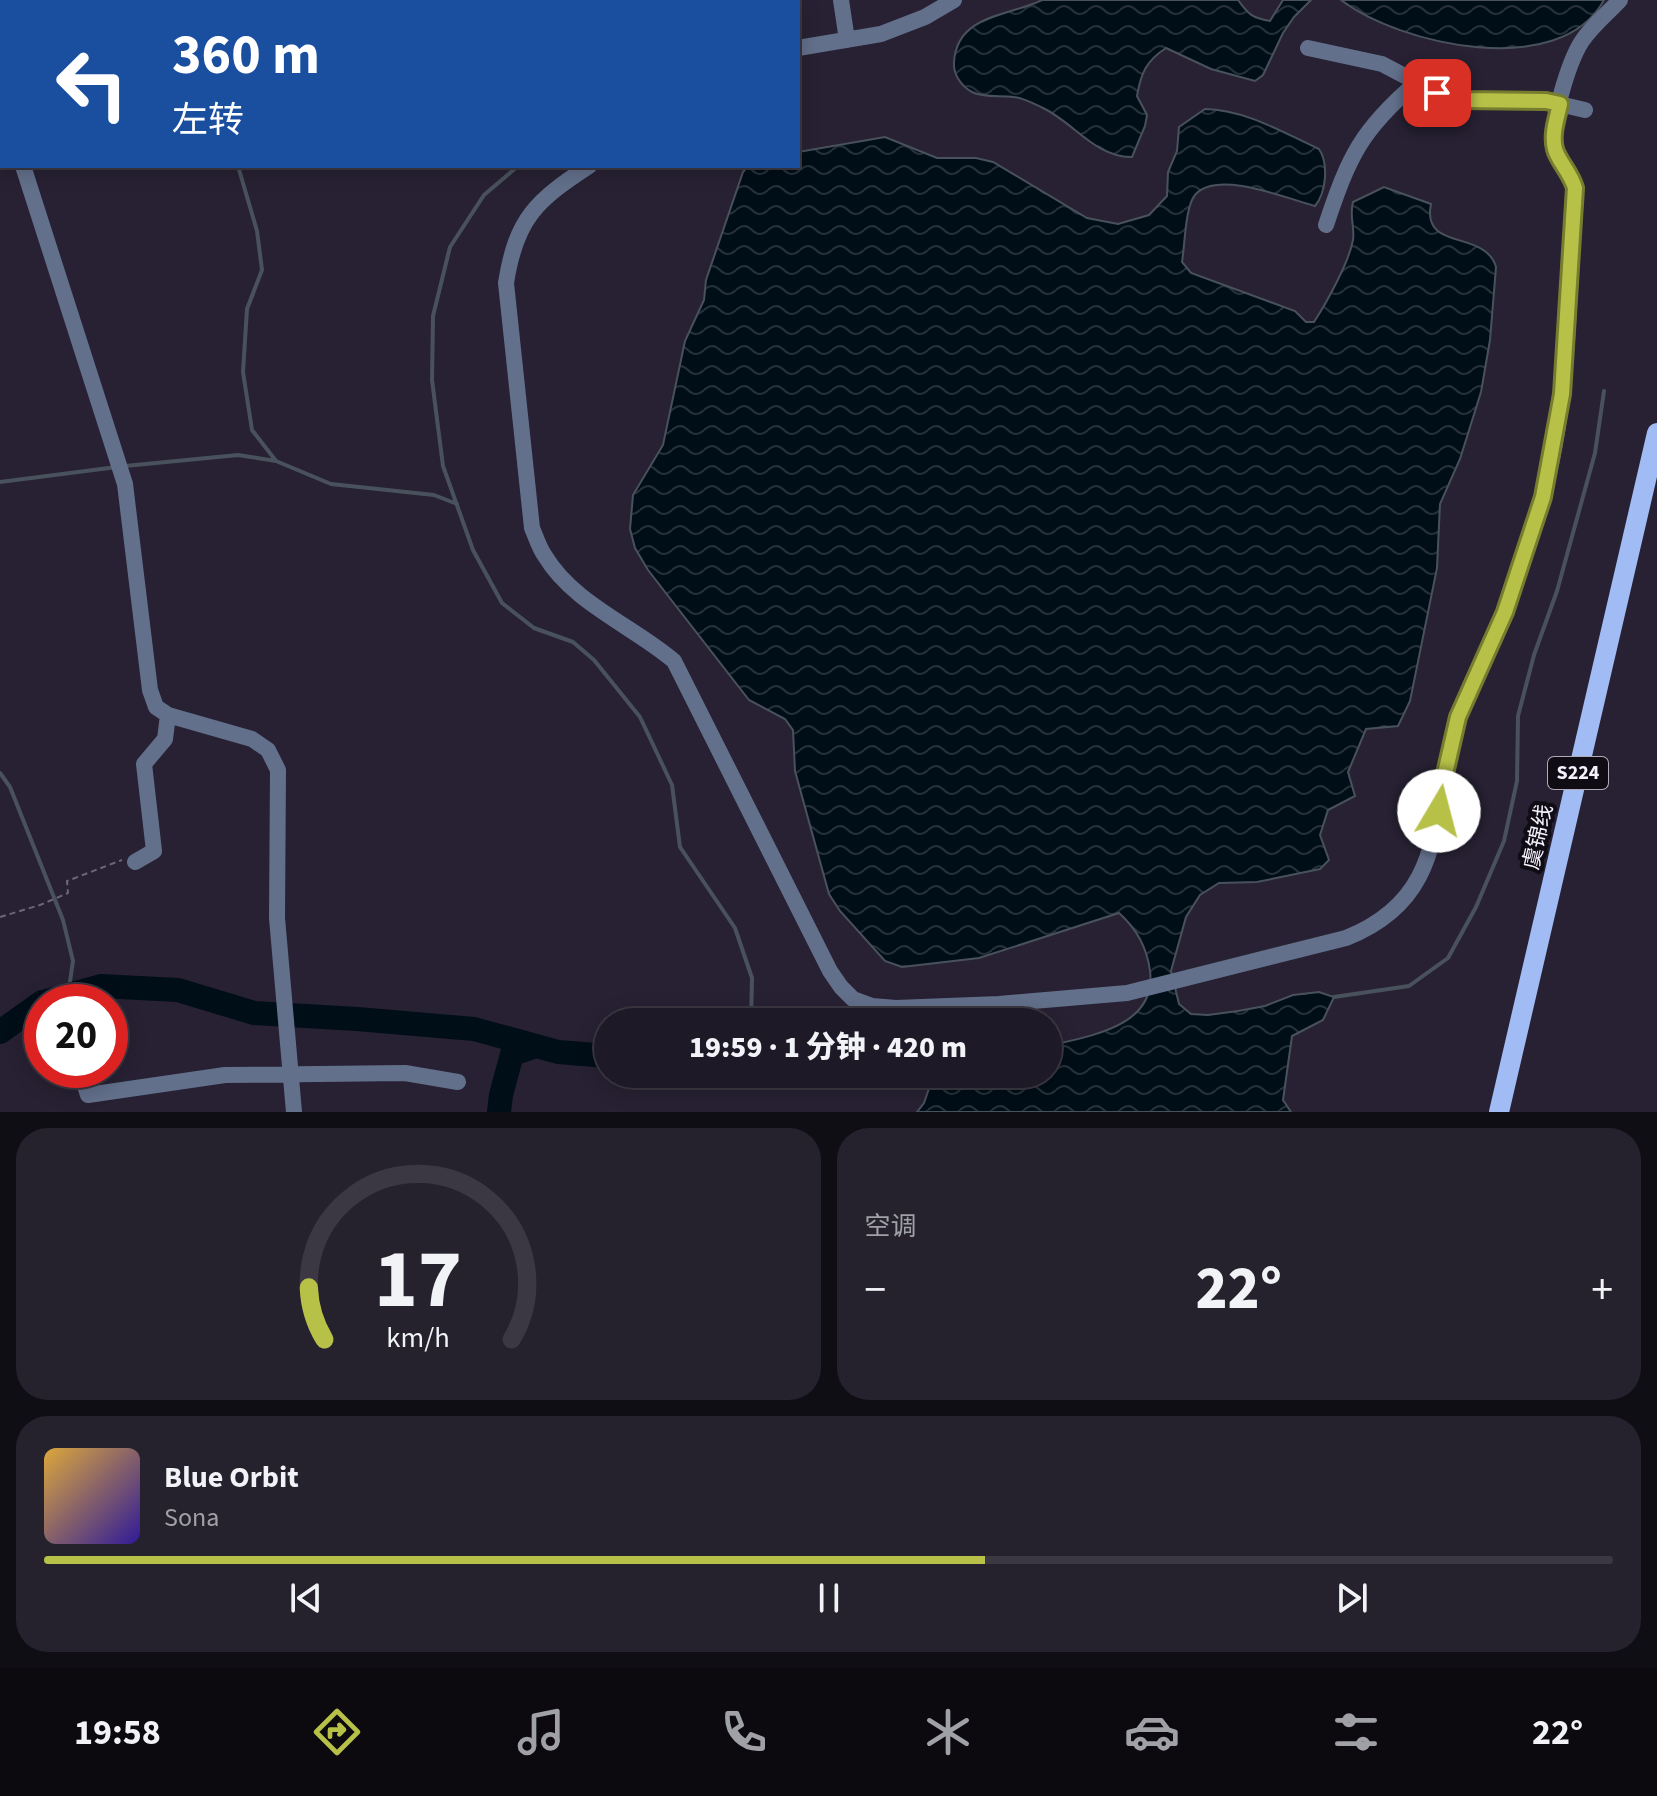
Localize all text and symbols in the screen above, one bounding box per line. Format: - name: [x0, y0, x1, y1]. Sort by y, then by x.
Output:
- text: 360 m: [172, 16, 320, 95]
- icon: left: [40, 32, 144, 136]
- pin: [1403, 59, 1471, 127]
- icon: arrive: [1415, 71, 1459, 115]
- text: 左转: [172, 95, 244, 146]
- road number: S224: [1548, 757, 1608, 789]
- position arrow: [1397, 769, 1481, 853]
- street label: 虞锦线: [1515, 801, 1561, 873]
- speed limit sign: 20: [24, 984, 128, 1088]
- text: 19:59 · 1 分钟 · 420 m: [689, 1026, 967, 1069]
- text: 空调: [865, 1208, 917, 1245]
- text: 17: [374, 1221, 462, 1339]
- text: 22°: [1196, 1247, 1282, 1332]
- text: −: [865, 1259, 886, 1322]
- text: +: [1591, 1259, 1613, 1322]
- text: km/h: [387, 1318, 450, 1358]
- text: Blue Orbit: [164, 1456, 299, 1499]
- text: Sona: [164, 1499, 219, 1536]
- icon: previous: [284, 1576, 328, 1620]
- icon: pause: [807, 1576, 851, 1620]
- icon: next: [1330, 1576, 1374, 1620]
- icon: directions: [309, 1704, 365, 1760]
- icon: music: [513, 1704, 569, 1760]
- icon: phone: [716, 1704, 772, 1760]
- icon: climate: [920, 1704, 976, 1760]
- icon: car: [1124, 1704, 1180, 1760]
- icon: filters: [1328, 1704, 1384, 1760]
- text: 19:58: [74, 1707, 161, 1758]
- text: 22°: [1532, 1707, 1583, 1758]

